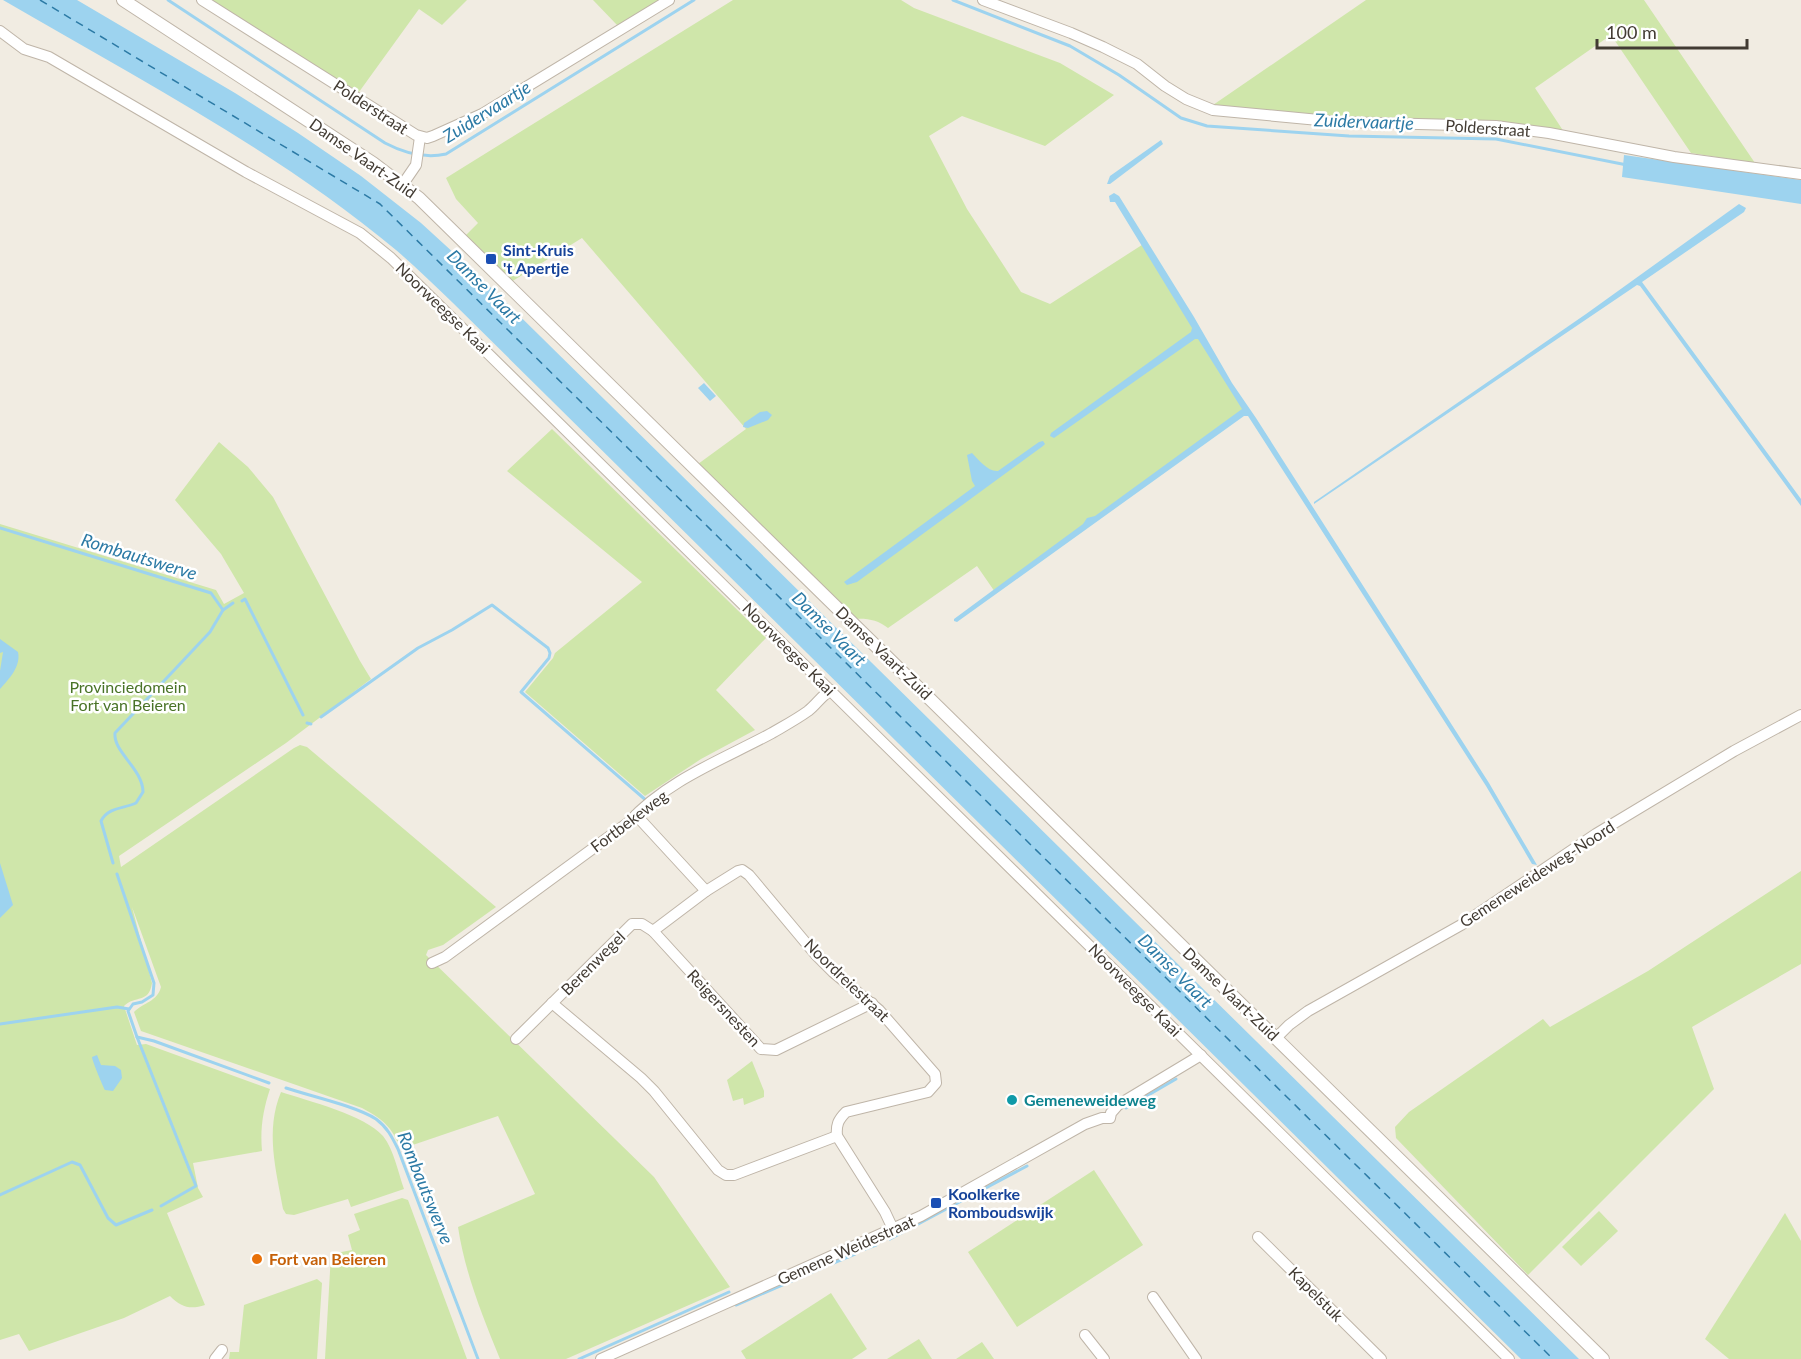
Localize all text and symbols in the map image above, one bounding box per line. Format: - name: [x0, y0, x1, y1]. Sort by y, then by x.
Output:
- scale bar: [1597, 12, 1747, 50]
- text: 100 m: [1606, 21, 1657, 43]
- street label: Polderstraat: [330, 75, 412, 138]
- water label: Zuidervaartje: [438, 75, 535, 147]
- water label: Zuidervaartje: [1313, 108, 1414, 134]
- street label: Damse Vaart-Zuid: [306, 114, 420, 201]
- street label: Polderstraat: [1445, 115, 1531, 140]
- place label: Sint-Kruis 't Apertje: [503, 240, 574, 277]
- water label: Damse Vaart: [443, 244, 527, 329]
- marker: Sint-Kruis 't Apertje: [484, 252, 498, 266]
- street label: Noorweegse Kaai: [392, 258, 494, 357]
- water label: Rombautswerve: [79, 528, 200, 584]
- water label: Damse Vaart: [788, 586, 872, 671]
- street label: Noorweegse Kaai: [739, 598, 840, 699]
- street label: Damse Vaart-Zuid: [832, 602, 936, 703]
- park label: Provinciedomein Fort van Beieren: [69, 677, 187, 714]
- street label: Fortbekeweg: [586, 785, 671, 856]
- street label: Gemeneweideweg-Noord: [1456, 816, 1618, 931]
- street label: Berenwegel: [557, 927, 629, 999]
- water label: Damse Vaart: [1134, 928, 1218, 1013]
- street label: Noordreiestraat: [801, 934, 894, 1025]
- street label: Noorweegse Kaai: [1085, 939, 1186, 1040]
- street label: Damse Vaart-Zuid: [1179, 943, 1283, 1044]
- street label: Reigersnesten: [684, 965, 765, 1050]
- place label: Gemeneweideweg: [1024, 1090, 1157, 1109]
- marker: Gemeneweideweg: [1005, 1093, 1019, 1107]
- water label: Rombautswerve: [393, 1128, 459, 1247]
- place label: Koolkerke Romboudswijk: [948, 1184, 1054, 1221]
- marker: Koolkerke Romboudswijk: [929, 1196, 943, 1210]
- street label: Gemene Weidestraat: [774, 1211, 918, 1288]
- place label: Fort van Beieren: [269, 1249, 386, 1268]
- marker: Fort van Beieren: [250, 1252, 264, 1266]
- street label: Kapelstuk: [1285, 1262, 1348, 1326]

